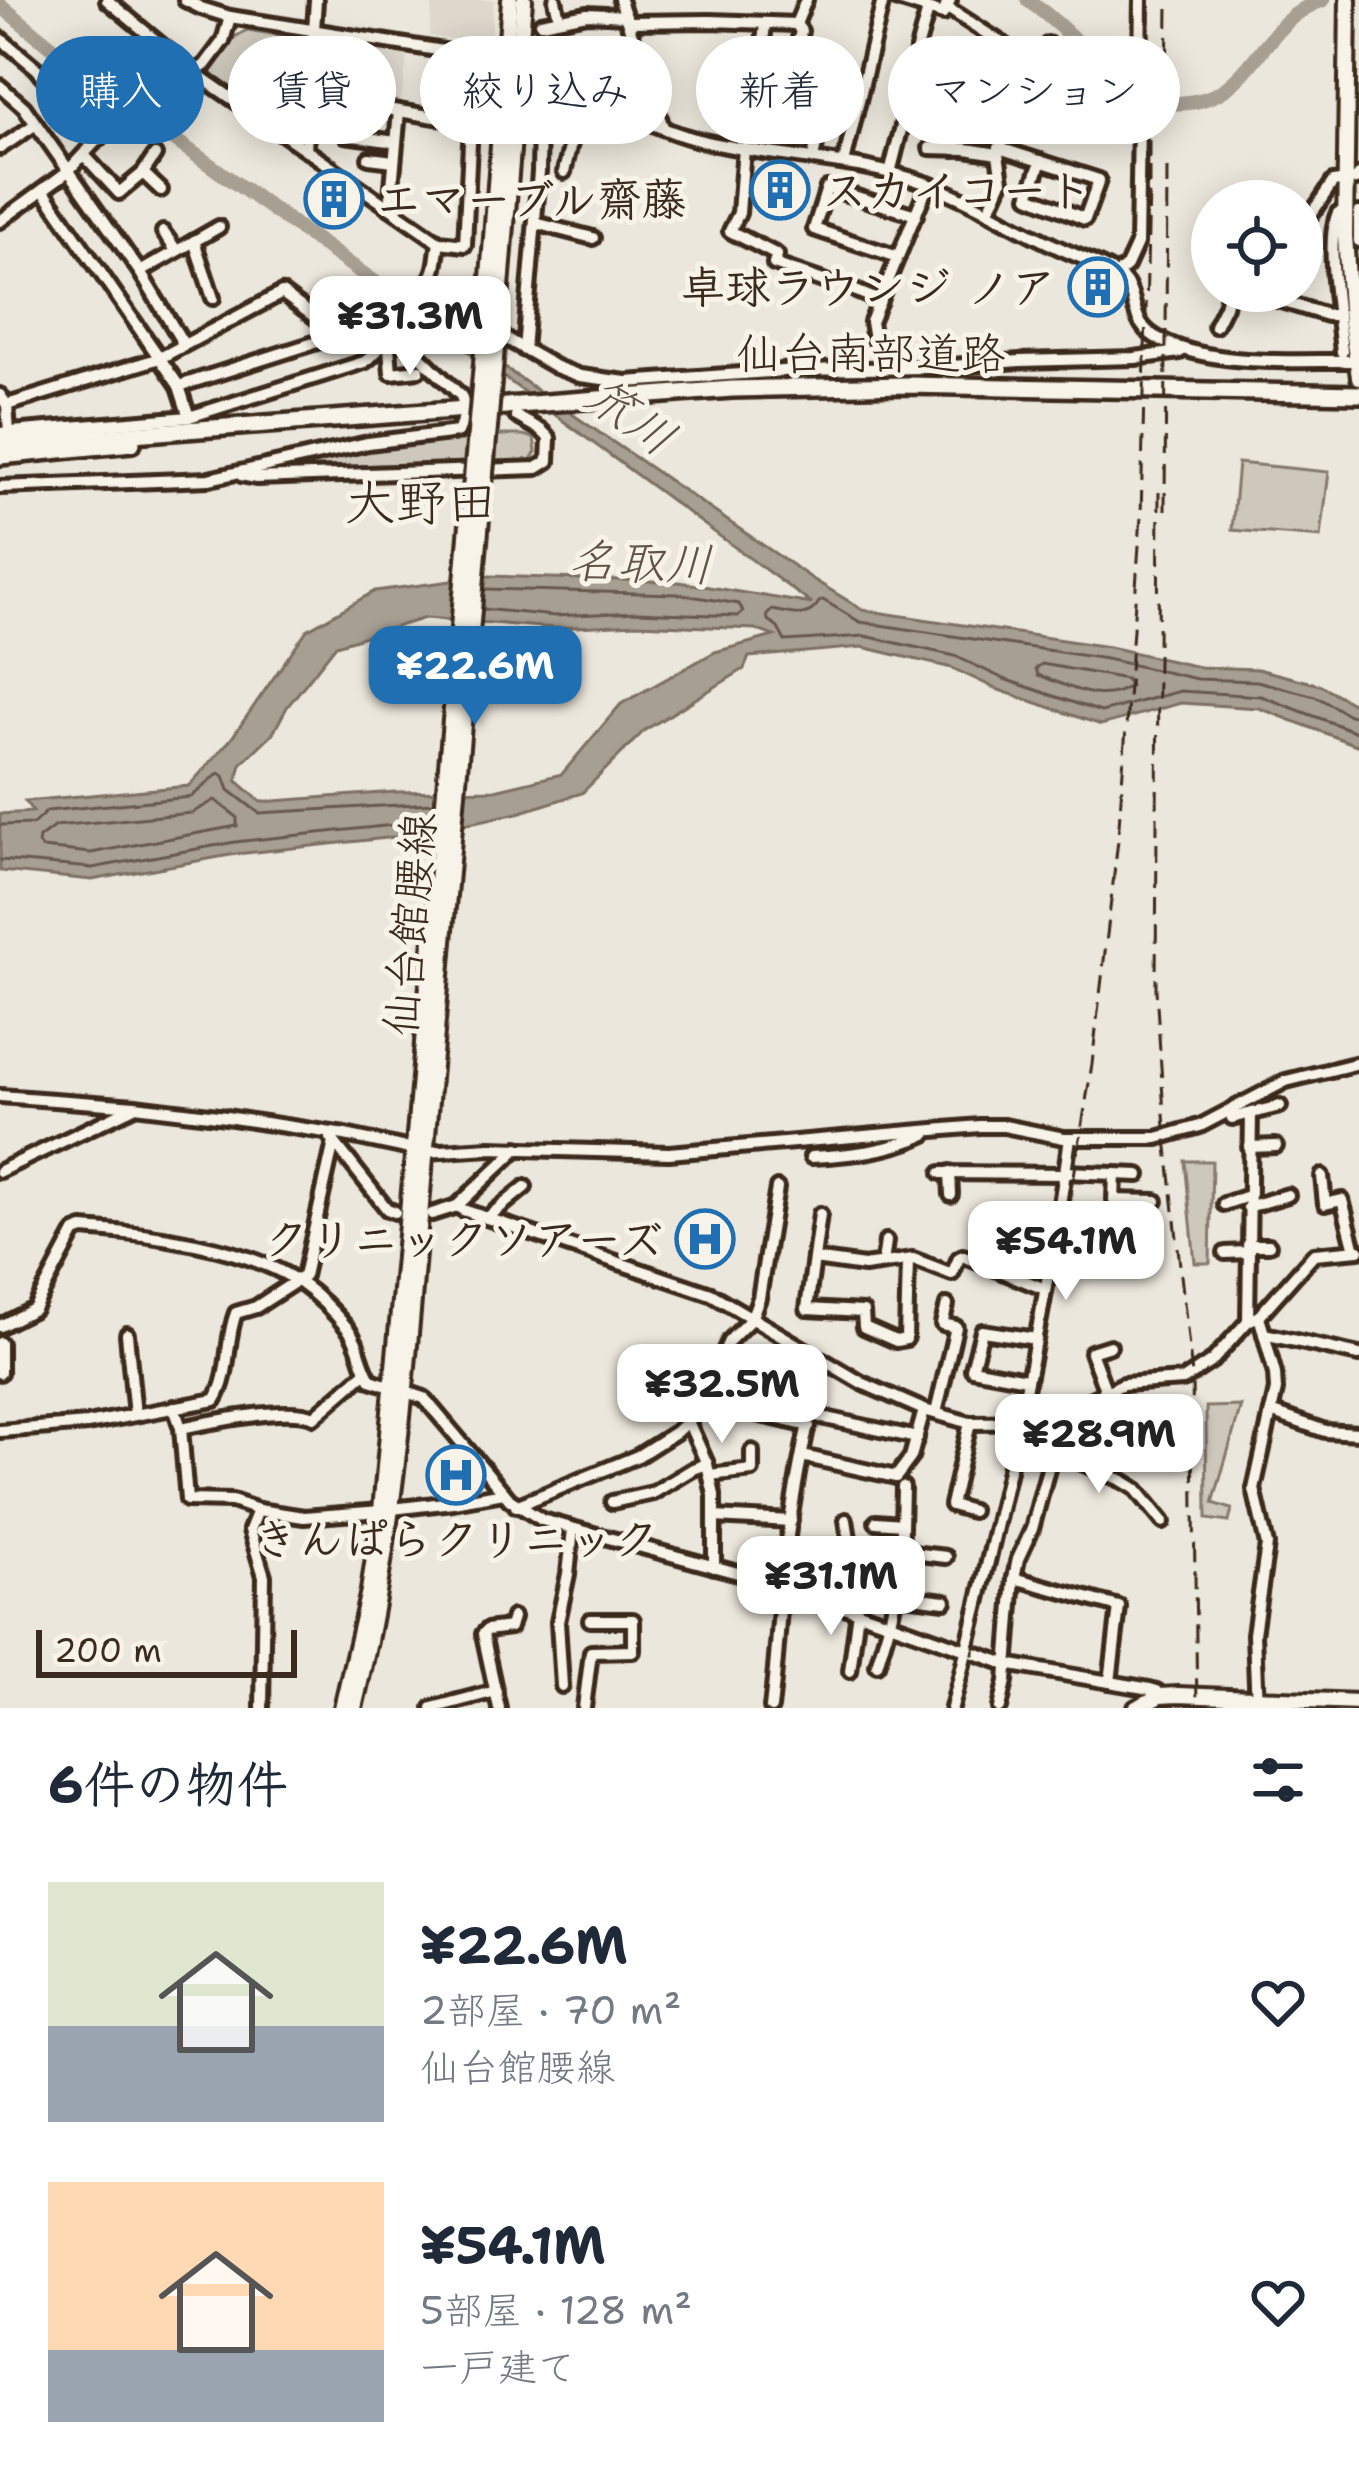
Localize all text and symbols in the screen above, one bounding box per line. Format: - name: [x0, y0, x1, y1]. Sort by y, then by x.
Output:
- chip: 購入: [36, 36, 204, 144]
- chip: 賃貸: [228, 36, 396, 144]
- chip: 絞り込み: [420, 36, 672, 144]
- chip: 新着: [696, 36, 864, 144]
- chip: マンション: [888, 36, 1180, 144]
- building icon: スカイコート: [749, 159, 811, 221]
- place label: スカイコート: [822, 160, 1092, 220]
- building icon: エマーブル齋藤: [303, 168, 365, 230]
- place label: エマーブル齋藤: [376, 169, 687, 229]
- map controls: [1191, 180, 1323, 312]
- button: locate: [1191, 180, 1323, 312]
- building icon: 卓球ラウンジ ノア: [1067, 256, 1129, 318]
- place label: 卓球ラウンジ ノア: [681, 257, 1056, 317]
- pin: ¥31.3M: [312, 276, 508, 378]
- text: ¥31.3M: [337, 289, 483, 341]
- street label: 仙台南部道路: [736, 323, 1006, 383]
- water label: 笊川: [573, 362, 689, 470]
- district label: 大野田: [344, 468, 498, 536]
- water label: 名取川: [568, 528, 714, 596]
- pin: ¥22.6M: [377, 626, 573, 728]
- text: ¥22.6M: [396, 639, 554, 691]
- street label: 仙台館腰線: [369, 809, 449, 1039]
- pin: ¥54.1M: [968, 1201, 1164, 1303]
- hospital icon: クリニックソアーズ: [674, 1208, 736, 1270]
- place label: クリニックソアーズ: [263, 1209, 663, 1269]
- text: ¥54.1M: [995, 1214, 1137, 1266]
- pin: ¥32.5M: [624, 1344, 820, 1446]
- text: ¥32.5M: [644, 1357, 800, 1409]
- pin: ¥28.9M: [1001, 1394, 1197, 1496]
- text: ¥28.9M: [1022, 1407, 1176, 1459]
- hospital icon: きんぱらクリニック: [425, 1444, 487, 1506]
- place label: きんぱらクリニック: [253, 1509, 659, 1569]
- pin: ¥31.1M: [733, 1536, 929, 1638]
- text: ¥31.1M: [764, 1549, 898, 1601]
- scale bar: [36, 1624, 297, 1677]
- text: 200 m: [54, 1628, 162, 1673]
- icon: filters: [1245, 1747, 1311, 1813]
- text: 6件の物件: [48, 1750, 288, 1818]
- text: ¥22.6M: [420, 1911, 628, 1979]
- icon: home: [144, 1930, 288, 2074]
- icon: heart: [1245, 1969, 1311, 2035]
- text: 2部屋 · 70 m²: [420, 1984, 681, 2036]
- text: 仙台館腰線: [420, 2041, 615, 2093]
- text: ¥54.1M: [420, 2211, 606, 2279]
- icon: home: [144, 2230, 288, 2374]
- icon: heart: [1245, 2269, 1311, 2335]
- text: 5部屋 · 128 m²: [420, 2284, 692, 2336]
- text: 一戸建て: [420, 2341, 576, 2393]

